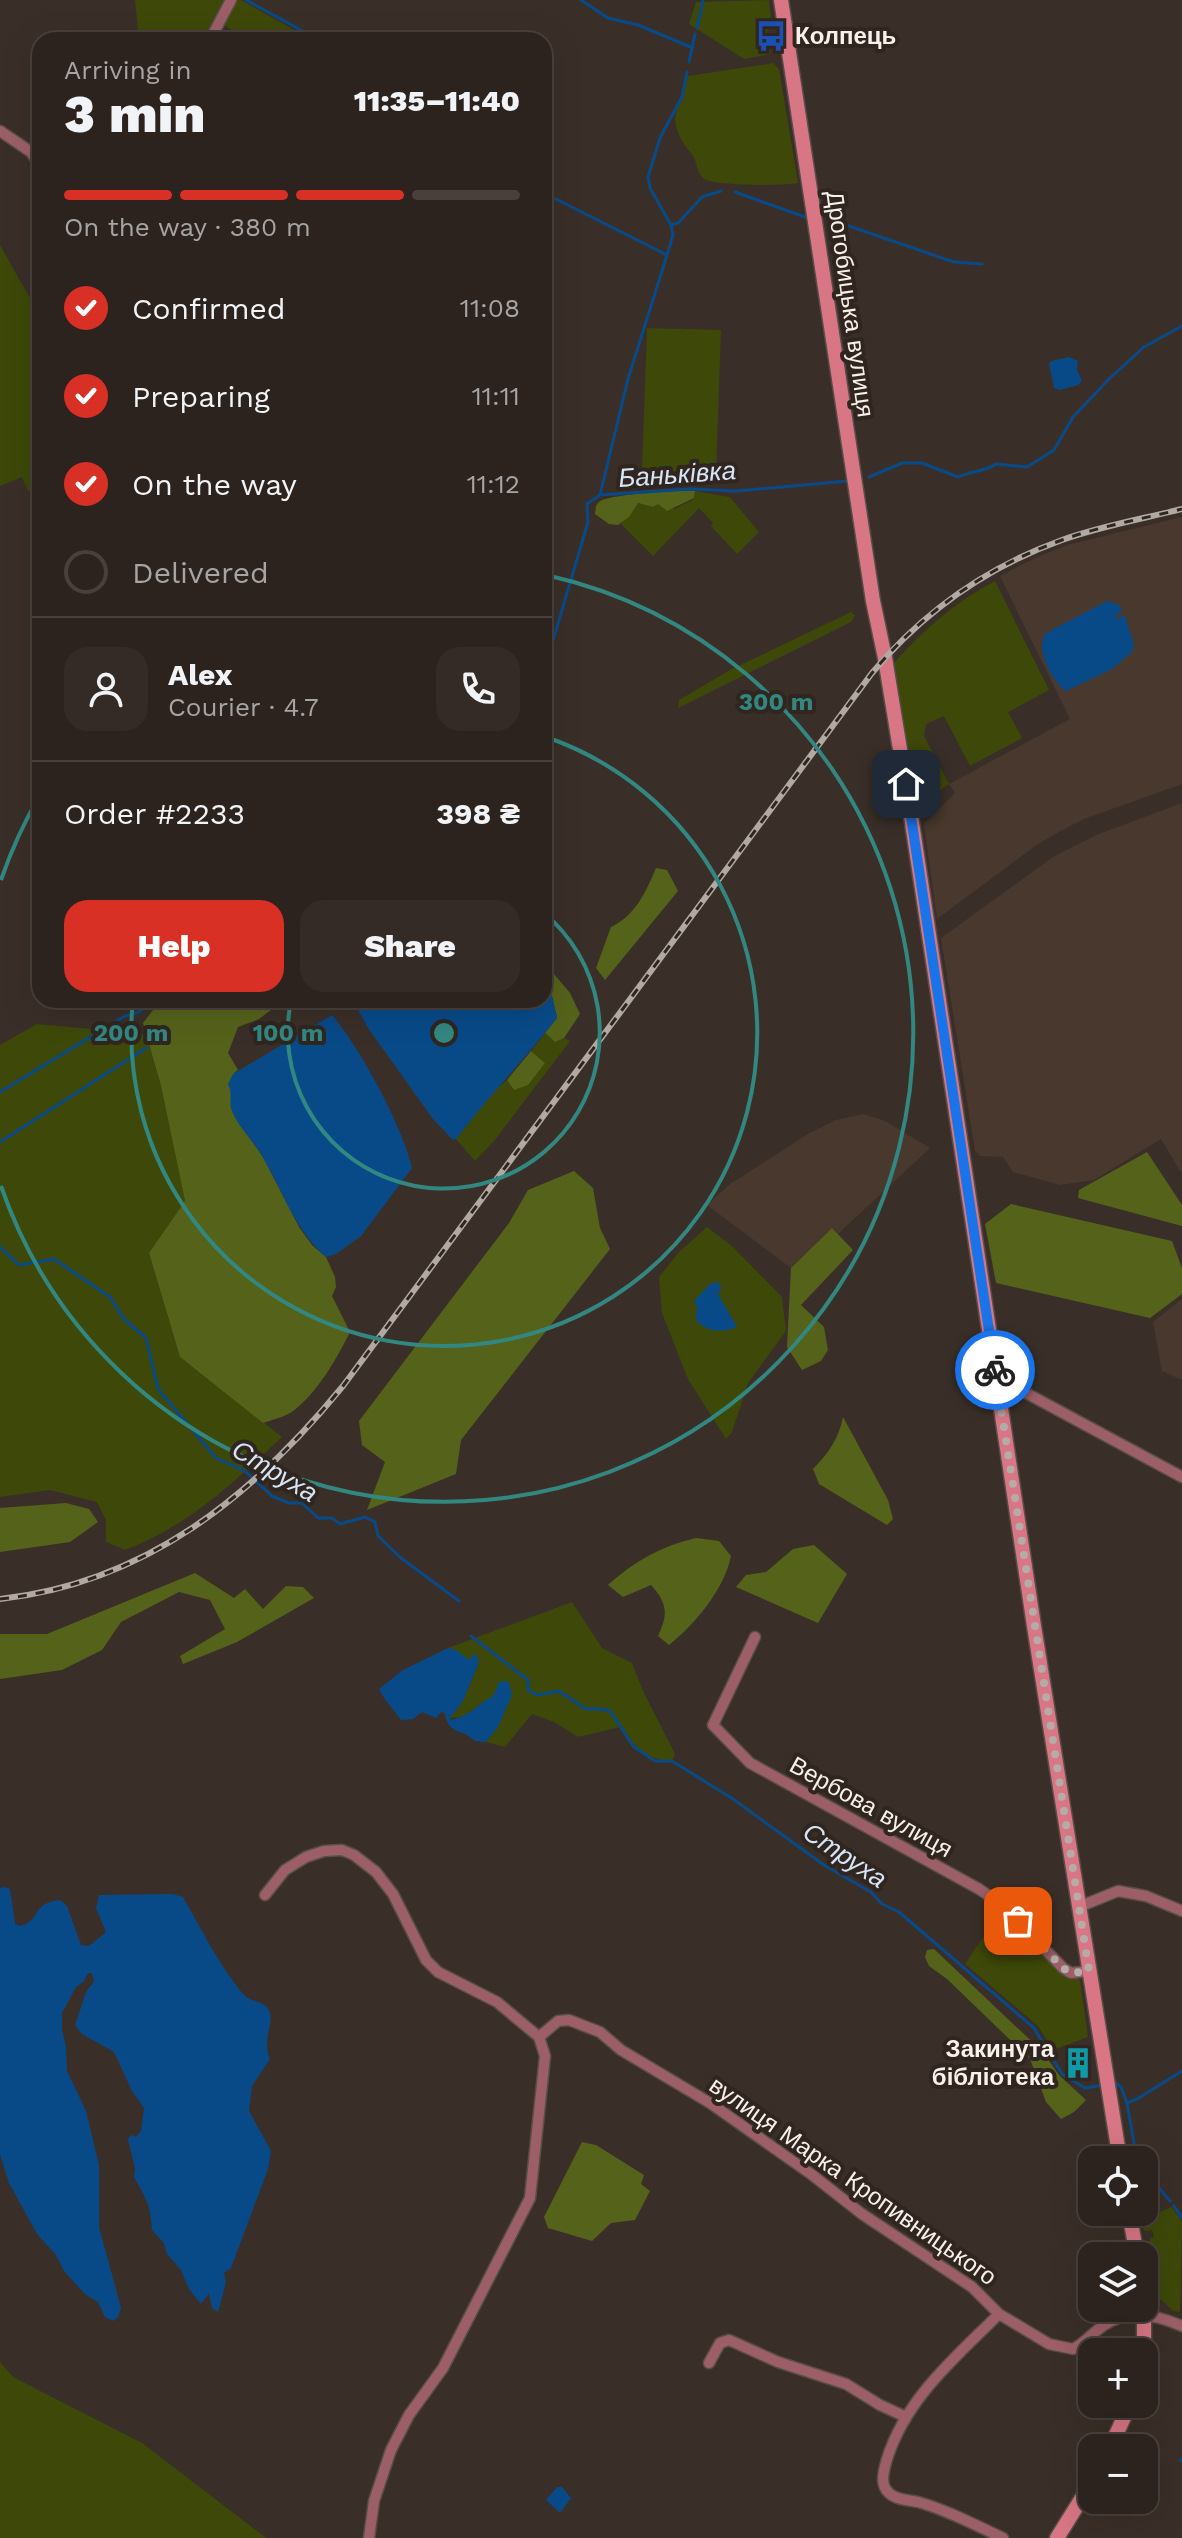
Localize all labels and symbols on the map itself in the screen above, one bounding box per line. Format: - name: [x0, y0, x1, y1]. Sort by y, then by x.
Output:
- bus stop icon: Колпець: [754, 19, 788, 53]
- place label: Колпець: [795, 22, 896, 50]
- street label: Дрогобицька вулиця: [820, 189, 880, 419]
- water label: Баньківка: [617, 455, 737, 493]
- text: 300 m: [739, 688, 813, 716]
- pin: [872, 750, 940, 818]
- text: 200 m: [94, 1019, 168, 1047]
- text: 100 m: [253, 1019, 323, 1047]
- centre of rings: [430, 1019, 458, 1047]
- courier: [955, 1330, 1035, 1410]
- water label: Струха: [227, 1434, 323, 1508]
- street label: Вербова вулиця: [785, 1751, 957, 1863]
- water label: Струха: [798, 1816, 892, 1894]
- pin: [984, 1887, 1052, 1955]
- place label: Закинута бібліотека: [932, 2035, 1055, 2091]
- building icon: Закинута бібліотека: [1061, 2046, 1095, 2080]
- street label: вулиця Марка Кропивницького: [704, 2071, 1002, 2291]

